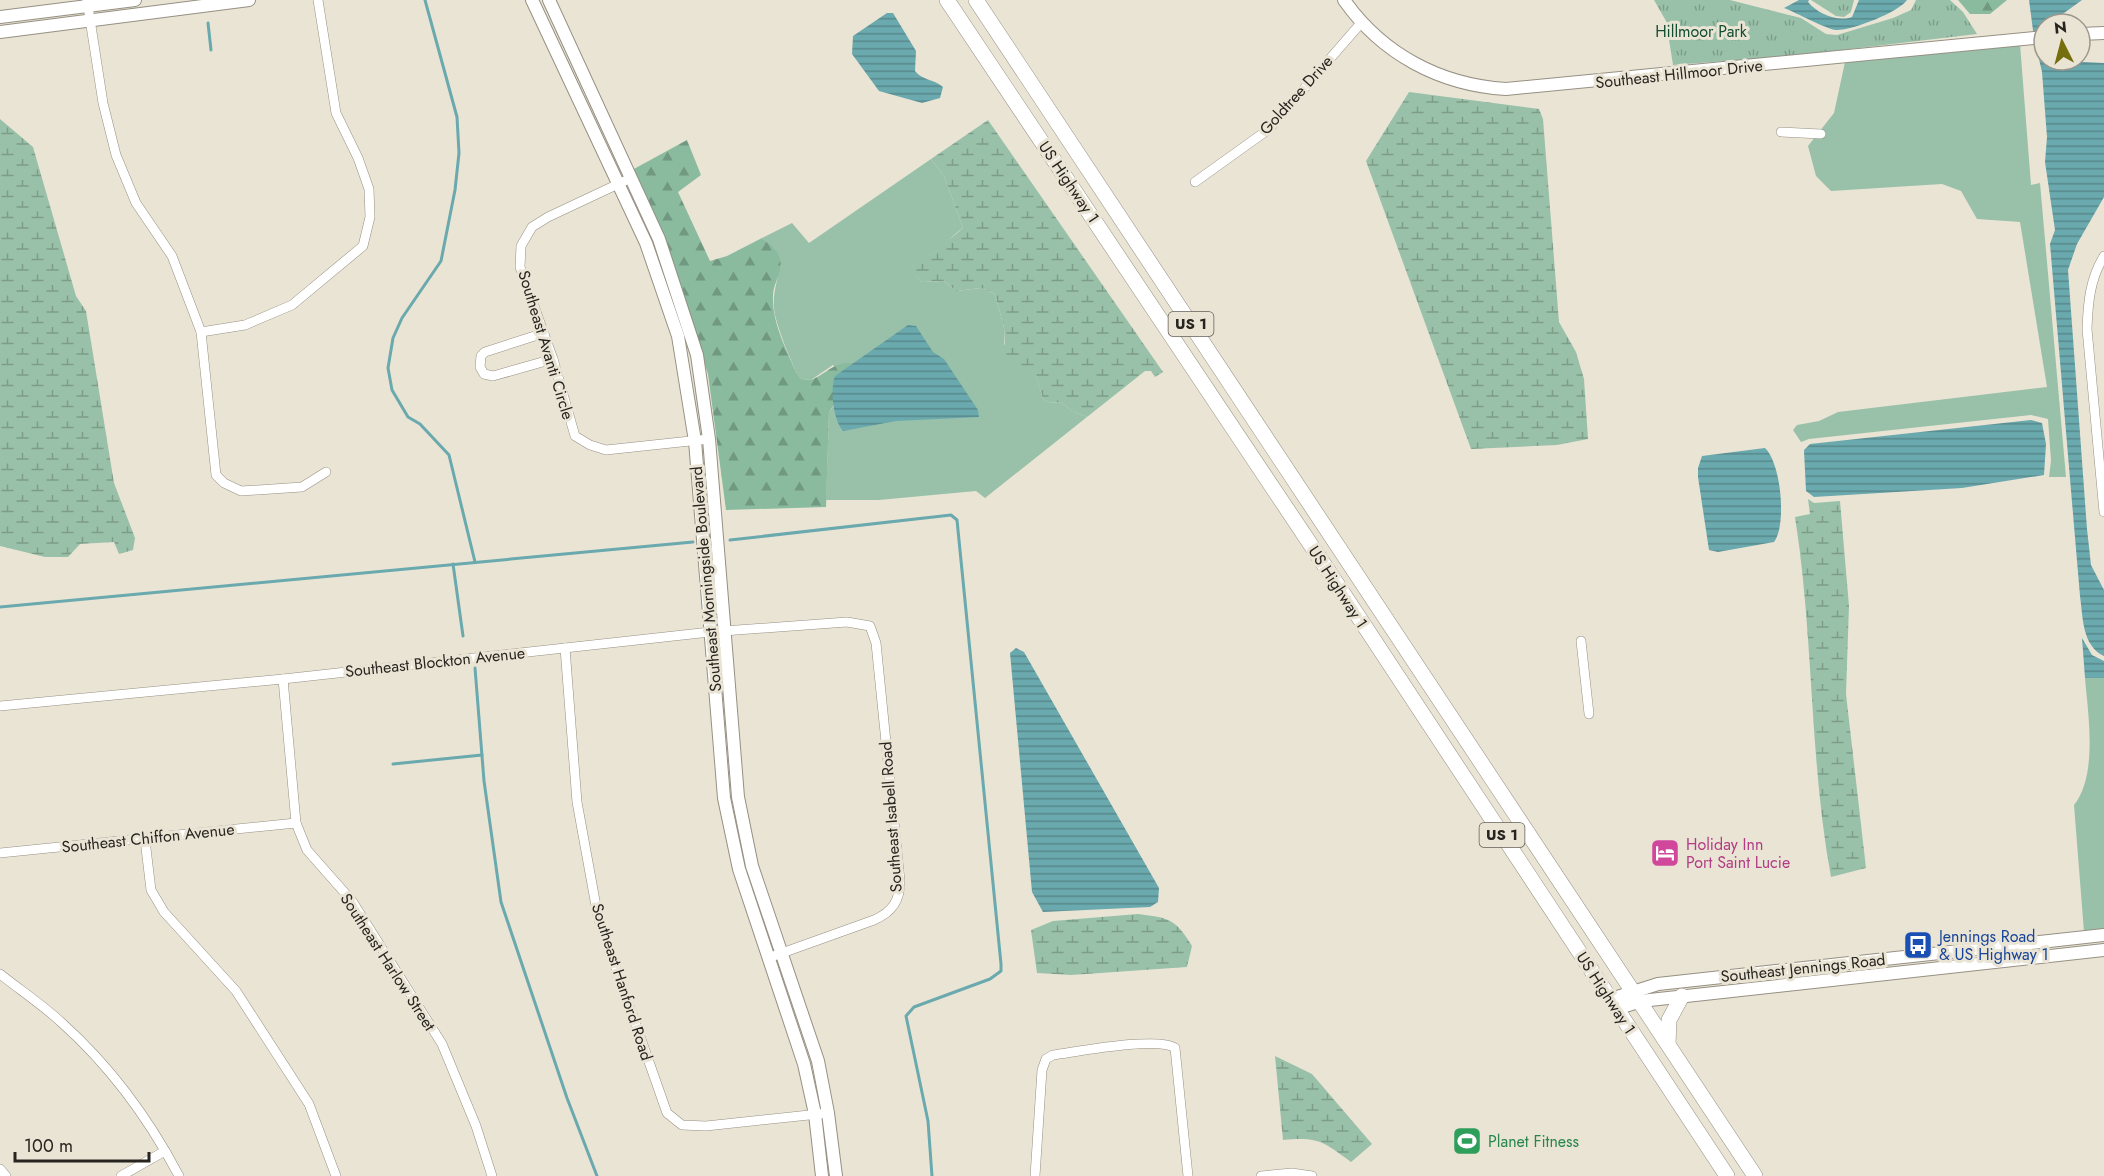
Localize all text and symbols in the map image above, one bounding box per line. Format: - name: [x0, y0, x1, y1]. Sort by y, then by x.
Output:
- north arrow: [2032, 12, 2092, 72]
- text: N: [2053, 15, 2068, 40]
- park label: Hillmoor Park: [1655, 20, 1748, 43]
- street label: Goldtree Drive: [1254, 50, 1338, 140]
- street label: Southeast Hillmoor Drive: [1594, 54, 1764, 94]
- street label: US Highway 1: [1033, 137, 1105, 227]
- street label: Southeast Avanti Circle: [512, 268, 580, 422]
- road number: US 1: [1168, 312, 1214, 336]
- street label: Southeast Morningside Boulevard: [685, 465, 727, 693]
- street label: US Highway 1: [1303, 541, 1373, 633]
- street label: Southeast Blockton Avenue: [344, 641, 526, 683]
- street label: Southeast Isabell Road: [874, 741, 908, 893]
- street label: Southeast Chiffon Avenue: [60, 817, 236, 859]
- road number: US 1: [1480, 823, 1524, 847]
- place label: Holiday Inn Port Saint Lucie: [1686, 833, 1790, 874]
- hotel icon: Holiday Inn Port Saint Lucie: [1649, 837, 1681, 869]
- street label: Southeast Harlow Street: [335, 889, 441, 1035]
- street label: Southeast Hanford Road: [586, 900, 658, 1064]
- place label: Jennings Road & US Highway 1: [1937, 925, 2049, 966]
- bus stop icon: Jennings Road & US Highway 1: [1902, 929, 1934, 961]
- street label: US Highway 1: [1571, 947, 1641, 1039]
- street label: Southeast Jennings Road: [1720, 948, 1886, 988]
- scale bar: [15, 1125, 148, 1163]
- sports icon: Planet Fitness: [1451, 1125, 1483, 1157]
- place label: Planet Fitness: [1488, 1130, 1579, 1153]
- text: 100 m: [24, 1133, 73, 1159]

